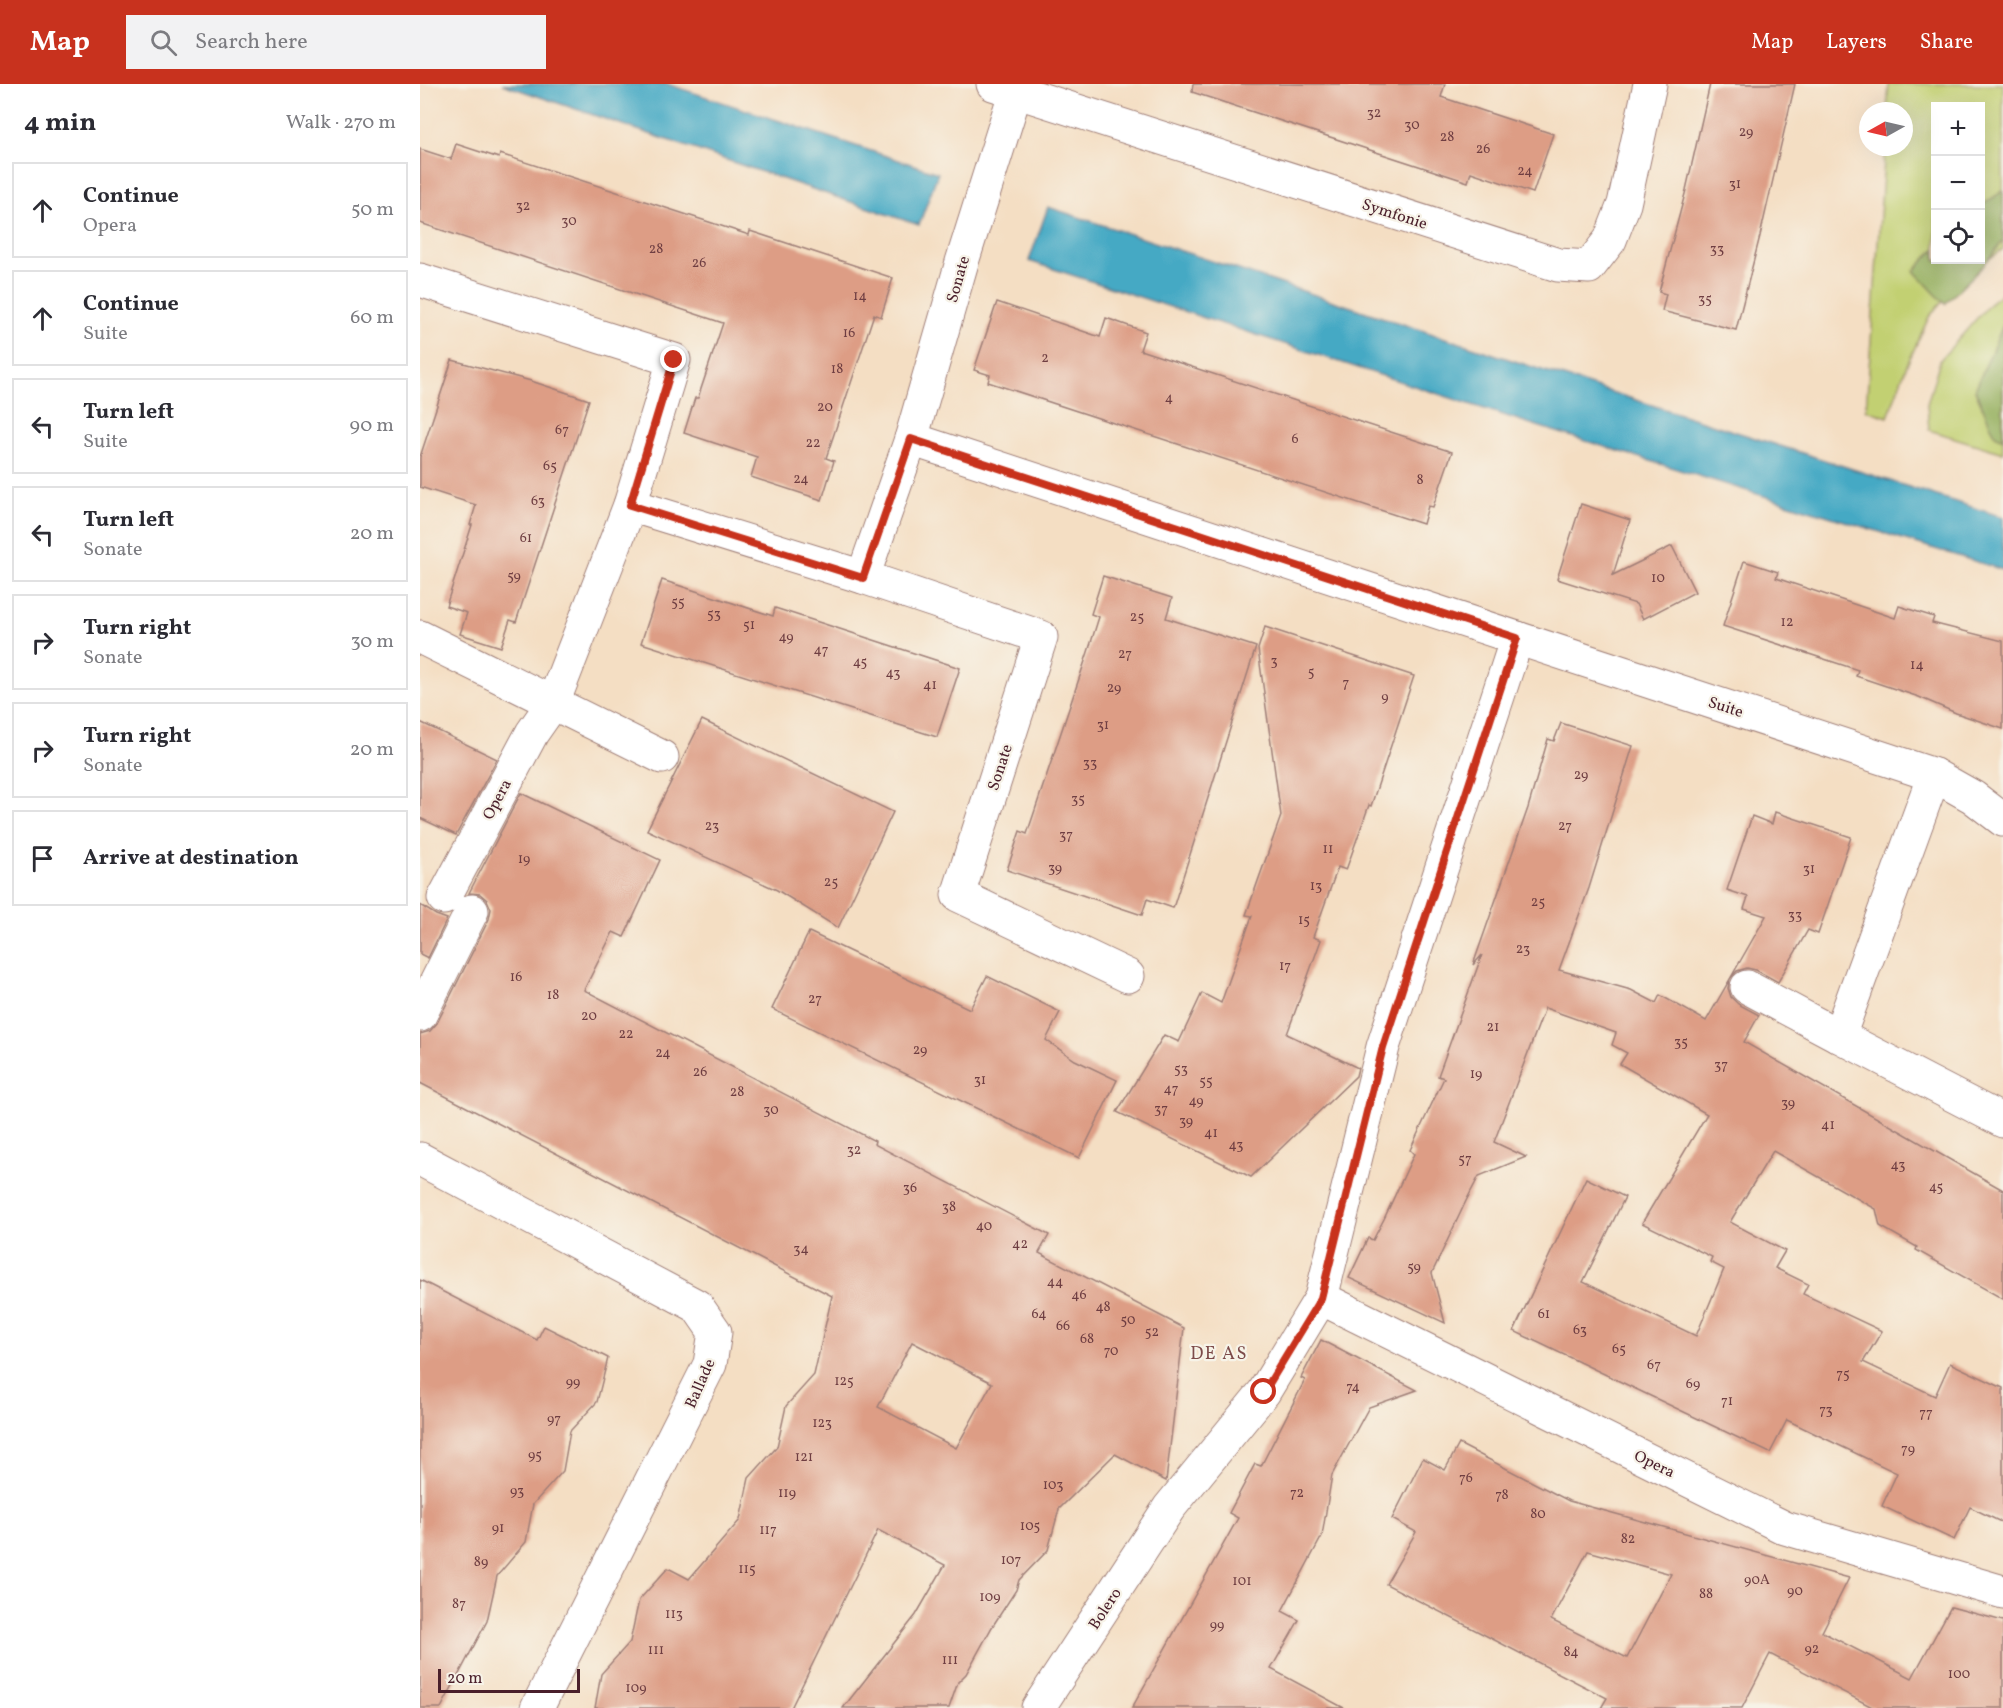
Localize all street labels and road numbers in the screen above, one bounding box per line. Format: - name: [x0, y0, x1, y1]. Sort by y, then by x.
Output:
- street label: Symfonie: [1359, 194, 1430, 236]
- street label: Sonate: [942, 254, 976, 305]
- street label: Suite: [1705, 692, 1746, 724]
- street label: Sonate: [983, 742, 1019, 794]
- street label: Opera: [478, 776, 518, 824]
- street label: Ballade: [680, 1356, 721, 1412]
- street label: Opera: [1630, 1445, 1678, 1484]
- street label: Bolero: [1084, 1584, 1127, 1634]

